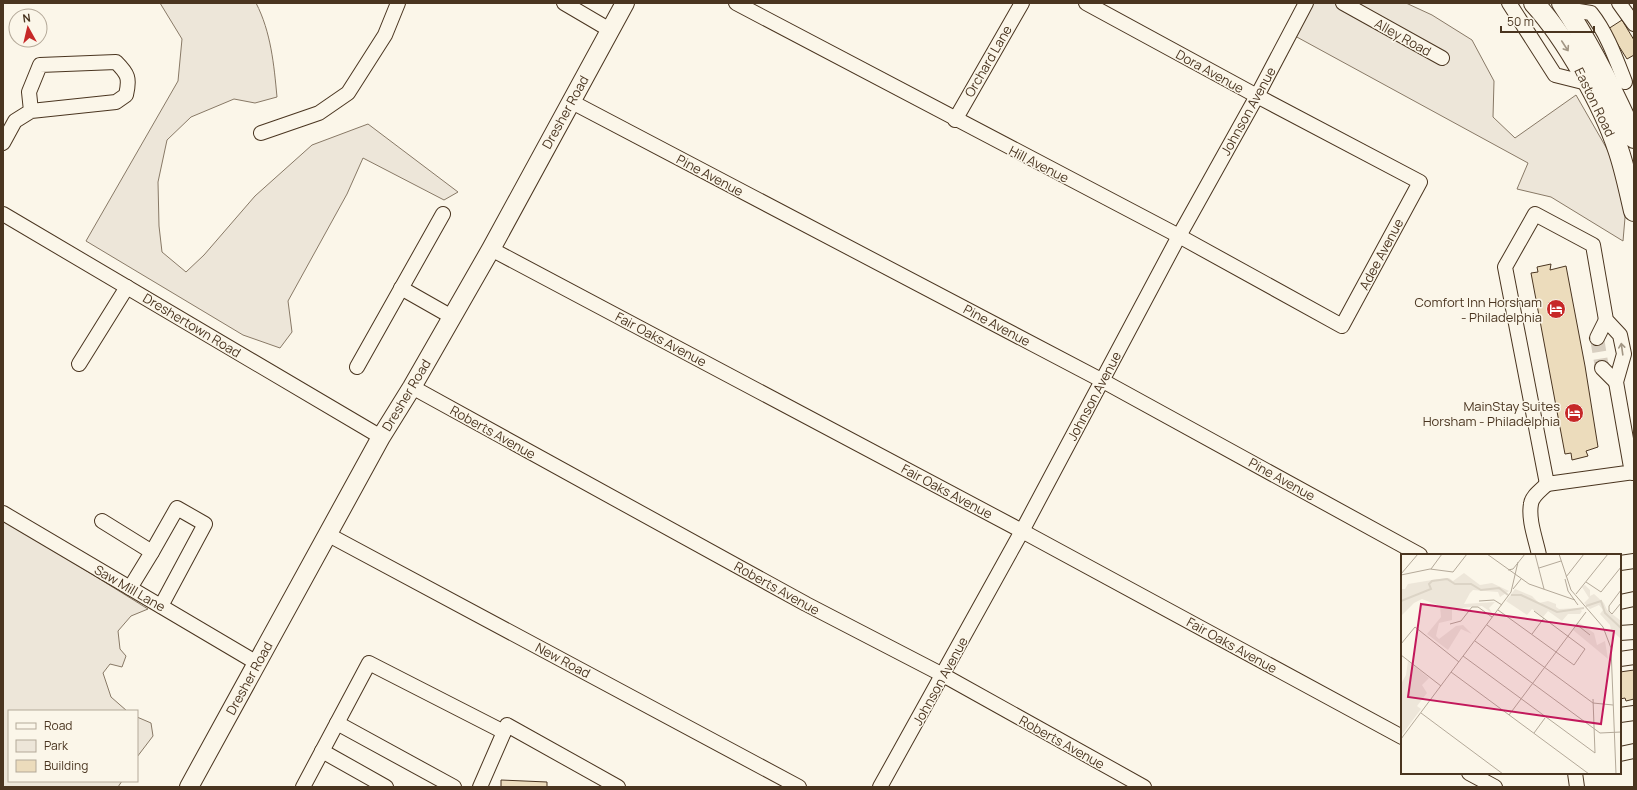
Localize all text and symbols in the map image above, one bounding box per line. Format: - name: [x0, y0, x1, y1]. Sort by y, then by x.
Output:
- north arrow: [8, 8, 48, 48]
- scale bar: [1501, 8, 1594, 34]
- text: N: [22, 10, 32, 26]
- text: 50 m: [1507, 13, 1534, 30]
- street label: Alley Road: [1372, 14, 1434, 60]
- street label: Orchard Lane: [960, 21, 1016, 100]
- one-way arrow: [1561, 40, 1569, 51]
- street label: Dora Avenue: [1173, 45, 1248, 97]
- street label: Johnson Avenue: [1216, 63, 1280, 158]
- street label: Easton Road: [1570, 64, 1620, 140]
- street label: Dresher Road: [537, 72, 593, 152]
- street label: Hill Avenue: [1006, 141, 1072, 187]
- street label: Pine Avenue: [673, 150, 747, 200]
- street label: Adee Avenue: [1355, 215, 1407, 293]
- street label: Dreshertown Road: [140, 289, 244, 361]
- place label: Comfort Inn Horsham - Philadelphia: [1415, 293, 1542, 326]
- hotel icon: Comfort Inn Horsham - Philadelphia: [1545, 298, 1567, 320]
- street label: Pine Avenue: [960, 300, 1034, 350]
- street label: Fair Oaks Avenue: [612, 307, 710, 371]
- one-way arrow: [1618, 343, 1626, 356]
- street label: Johnson Avenue: [1063, 348, 1125, 444]
- street label: Dresher Road: [377, 356, 435, 434]
- place label: MainStay Suites Horsham - Philadelphia: [1423, 397, 1560, 430]
- street label: Roberts Avenue: [447, 401, 539, 463]
- hotel icon: MainStay Suites Horsham - Philadelphia: [1563, 402, 1585, 424]
- street label: Pine Avenue: [1246, 453, 1319, 505]
- street label: Fair Oaks Avenue: [898, 459, 996, 523]
- inset map: [1401, 554, 1621, 774]
- street label: Roberts Avenue: [731, 557, 823, 619]
- street label: Saw Mill Lane: [91, 560, 169, 616]
- street label: Fair Oaks Avenue: [1184, 613, 1281, 677]
- street label: Johnson Avenue: [908, 633, 972, 728]
- street label: Dresher Road: [221, 638, 277, 718]
- street label: New Road: [532, 638, 594, 682]
- legend: [8, 710, 138, 782]
- street label: Roberts Avenue: [1016, 711, 1108, 773]
- text: Road: [44, 717, 72, 734]
- text: Park: [44, 737, 69, 754]
- text: Building: [44, 757, 88, 774]

